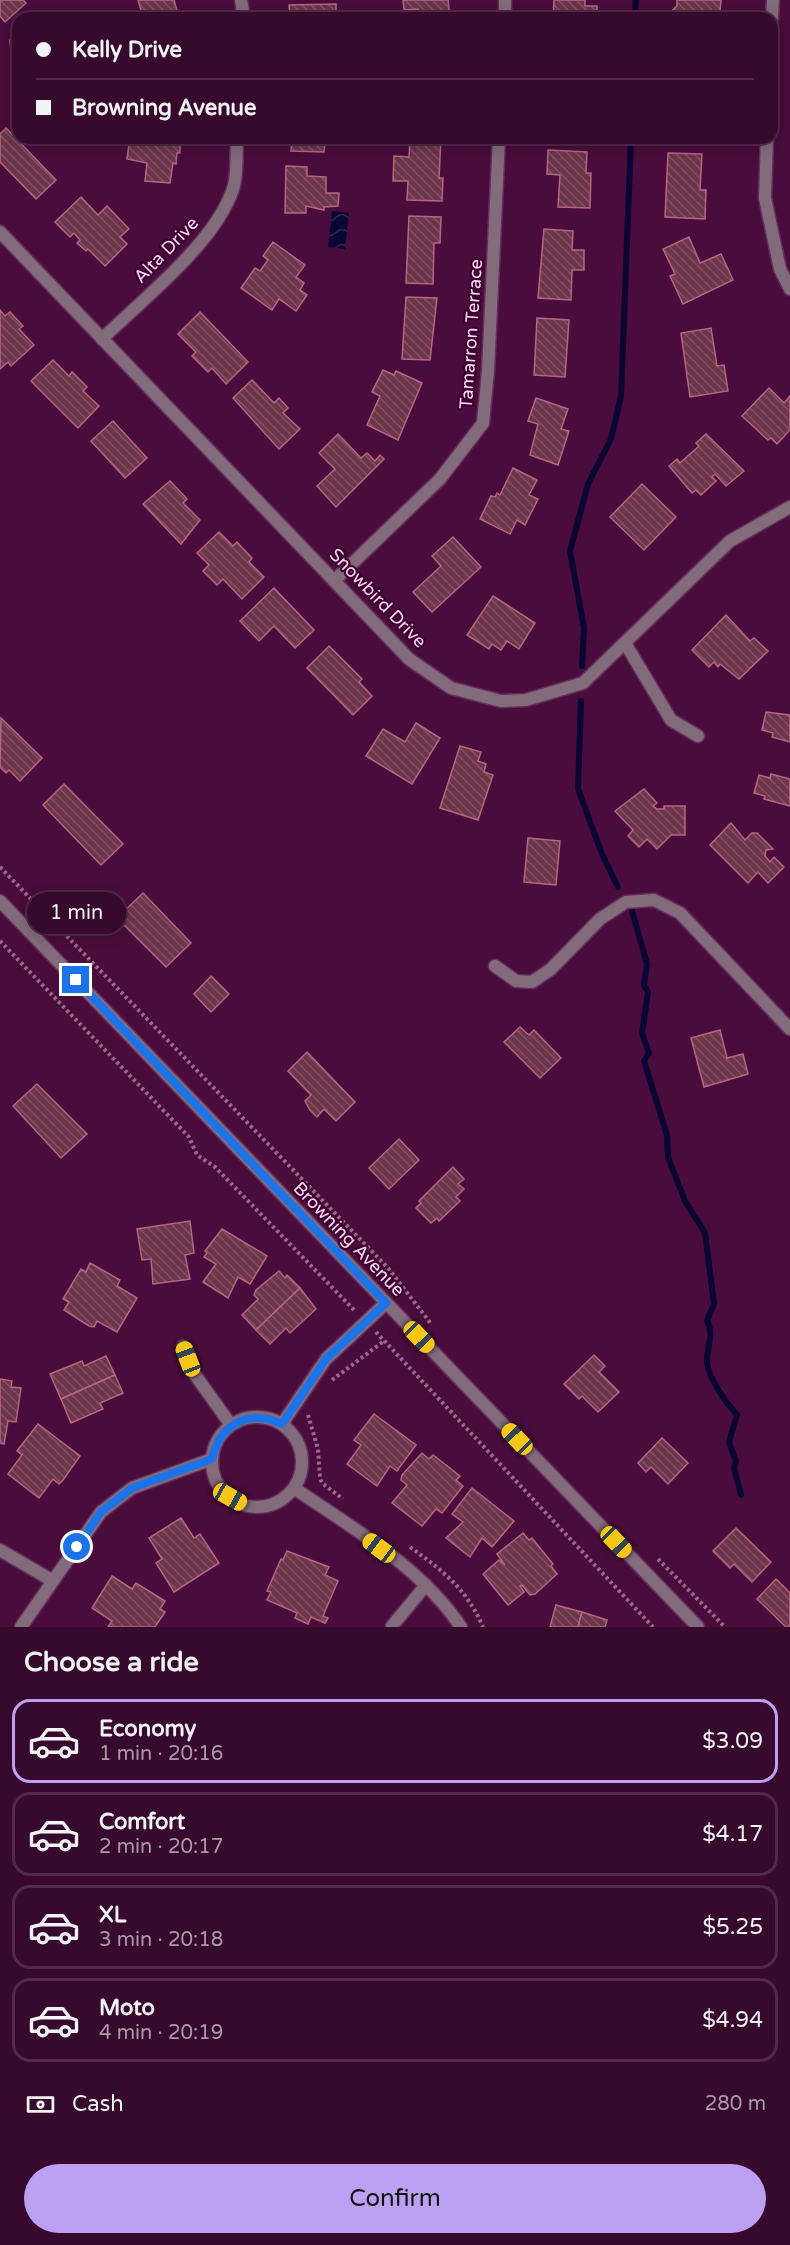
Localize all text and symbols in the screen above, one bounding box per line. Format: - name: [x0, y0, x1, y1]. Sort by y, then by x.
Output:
- text: Kelly Drive: [72, 37, 182, 63]
- text: Browning Avenue: [72, 95, 256, 121]
- street label: Alta Drive: [129, 212, 203, 288]
- street label: Tamarron Terrace: [455, 258, 487, 410]
- street label: Snowbird Drive: [325, 544, 431, 652]
- callout: 1 min: [26, 893, 125, 935]
- text: 1 min: [50, 901, 103, 925]
- route end: [62, 966, 89, 993]
- street label: Browning Avenue: [289, 1177, 409, 1301]
- car: [400, 1318, 438, 1356]
- car: [173, 1339, 203, 1379]
- car: [498, 1420, 536, 1458]
- car: [210, 1480, 250, 1514]
- car: [597, 1523, 635, 1561]
- car: [359, 1530, 399, 1566]
- route start: [63, 1533, 90, 1560]
- text: Choose a ride: [24, 1646, 199, 1679]
- icon: car: [27, 1714, 81, 1768]
- text: Economy: [99, 1716, 196, 1742]
- text: $3.09: [702, 1728, 763, 1754]
- text: 1 min · 20:16: [99, 1742, 223, 1766]
- icon: car: [27, 1807, 81, 1861]
- text: Comfort: [99, 1809, 185, 1835]
- text: $4.17: [702, 1821, 763, 1847]
- text: 2 min · 20:17: [99, 1835, 223, 1859]
- icon: car: [27, 1900, 81, 1954]
- text: XL: [99, 1902, 126, 1928]
- text: $5.25: [702, 1914, 763, 1940]
- text: 3 min · 20:18: [99, 1928, 223, 1952]
- icon: car: [27, 1993, 81, 2047]
- text: Moto: [99, 1995, 155, 2021]
- text: $4.94: [702, 2007, 763, 2033]
- text: 4 min · 20:19: [99, 2021, 223, 2045]
- icon: cash: [24, 2088, 57, 2121]
- text: Cash: [72, 2091, 124, 2117]
- text: 280 m: [705, 2092, 766, 2116]
- button: Confirm: [24, 2164, 766, 2233]

